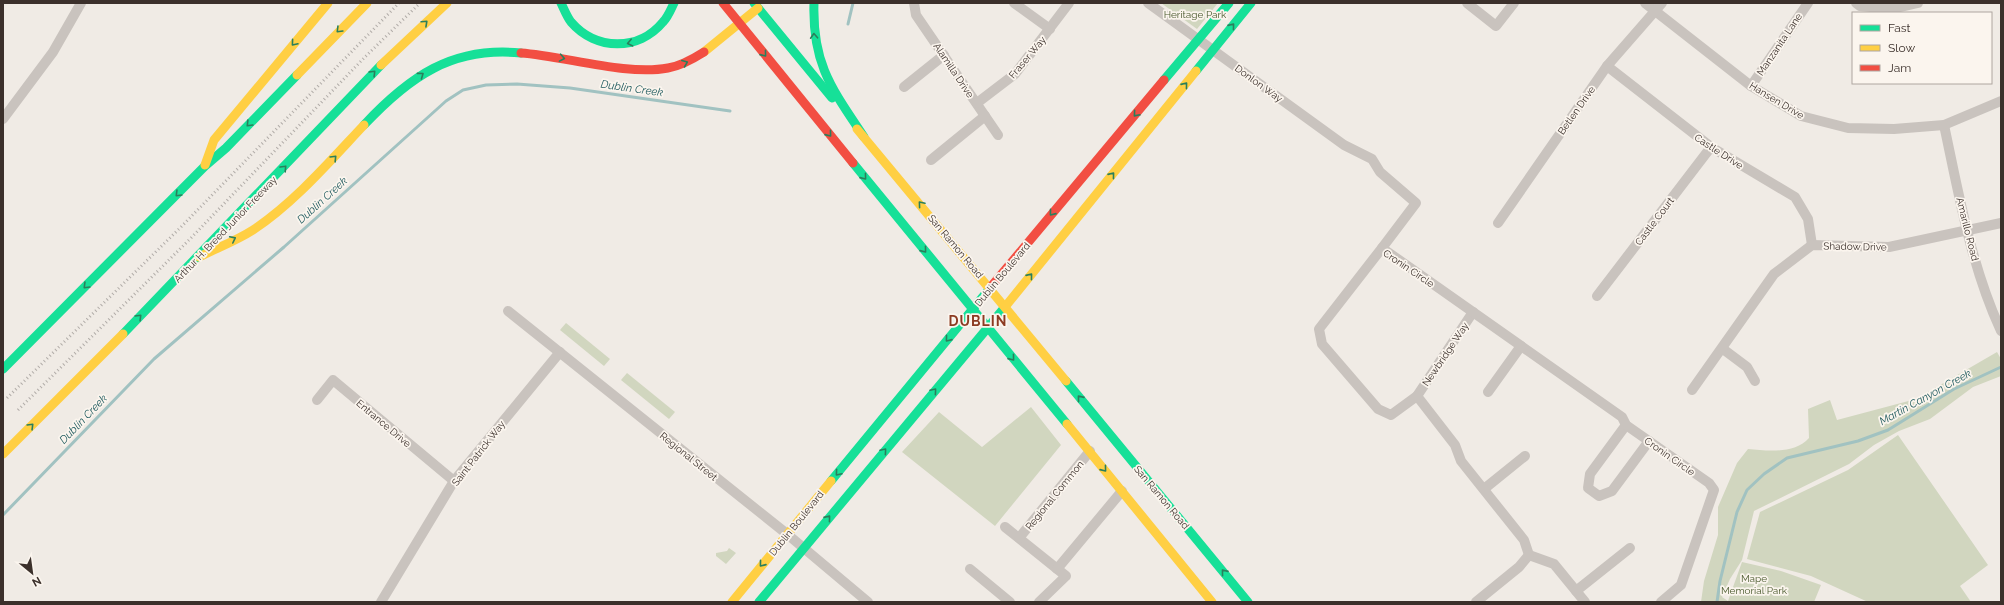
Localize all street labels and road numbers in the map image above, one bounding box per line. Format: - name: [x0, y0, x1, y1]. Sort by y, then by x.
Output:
- street label: Manzanita Lane: [1755, 11, 1804, 77]
- street label: Fraser Way: [1007, 34, 1048, 80]
- street label: Alamilla Drive: [931, 41, 976, 100]
- street label: Donlon Way: [1233, 62, 1285, 105]
- street label: Hansen Drive: [1748, 80, 1806, 121]
- street label: Betlen Drive: [1556, 84, 1597, 137]
- street label: Castle Drive: [1692, 132, 1745, 171]
- street label: Arthur H. Breed Junior Freeway: [172, 174, 279, 285]
- street label: Castle Court: [1633, 195, 1676, 247]
- street label: Amarillo Road: [1954, 196, 1981, 262]
- street label: San Ramon Road: [926, 212, 985, 280]
- street label: Dublin Boulevard: [973, 240, 1032, 308]
- street label: Shadow Drive: [1823, 240, 1887, 253]
- street label: Cronin Circle: [1381, 247, 1436, 290]
- street label: Newbridge Way: [1420, 320, 1471, 388]
- street label: Entrance Drive: [354, 397, 413, 449]
- street label: Saint Patrick Way: [450, 418, 508, 488]
- street label: Regional Street: [658, 430, 720, 483]
- street label: Cronin Circle: [1642, 435, 1697, 478]
- street label: Regional Common: [1023, 458, 1086, 532]
- street label: San Ramon Road: [1132, 463, 1191, 531]
- street label: Dublin Boulevard: [767, 489, 826, 558]

